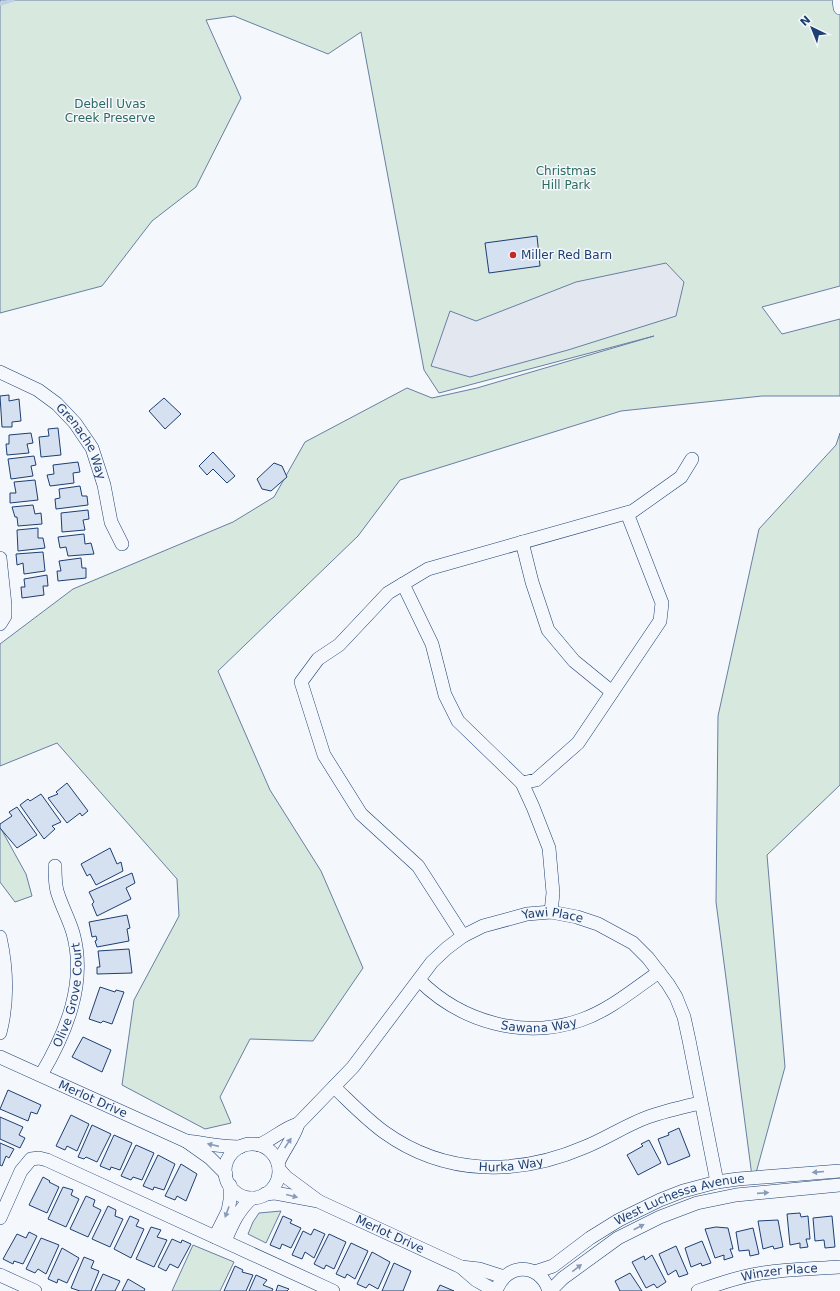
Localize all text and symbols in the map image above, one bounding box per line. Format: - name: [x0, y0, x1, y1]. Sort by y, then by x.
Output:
- north arrow: [792, 8, 832, 48]
- text: N: [798, 13, 813, 29]
- park label: Debell Uvas Creek Preserve: [65, 97, 155, 125]
- park label: Christmas Hill Park: [536, 164, 596, 192]
- place label: Miller Red Barn: [521, 248, 612, 262]
- marker: Miller Red Barn: [508, 250, 518, 260]
- street label: Grenache Way: [53, 400, 109, 481]
- street label: Yawi Place: [519, 905, 585, 926]
- street label: Olive Grove Court: [50, 941, 85, 1049]
- street label: Sawana Way: [500, 1015, 579, 1035]
- street label: Merlot Drive: [56, 1077, 130, 1121]
- one-way arrow: [284, 1138, 292, 1149]
- one-way arrow: [207, 1142, 219, 1148]
- street label: Hurka Way: [478, 1154, 545, 1174]
- one-way arrow: [812, 1169, 824, 1176]
- street label: West Luchessa Avenue: [612, 1172, 745, 1228]
- one-way arrow: [757, 1190, 769, 1197]
- one-way arrow: [285, 1194, 298, 1200]
- one-way arrow: [223, 1207, 229, 1219]
- street label: Merlot Drive: [353, 1212, 426, 1256]
- one-way arrow: [633, 1224, 645, 1231]
- street label: Winzer Place: [740, 1261, 818, 1284]
- one-way arrow: [571, 1263, 582, 1272]

